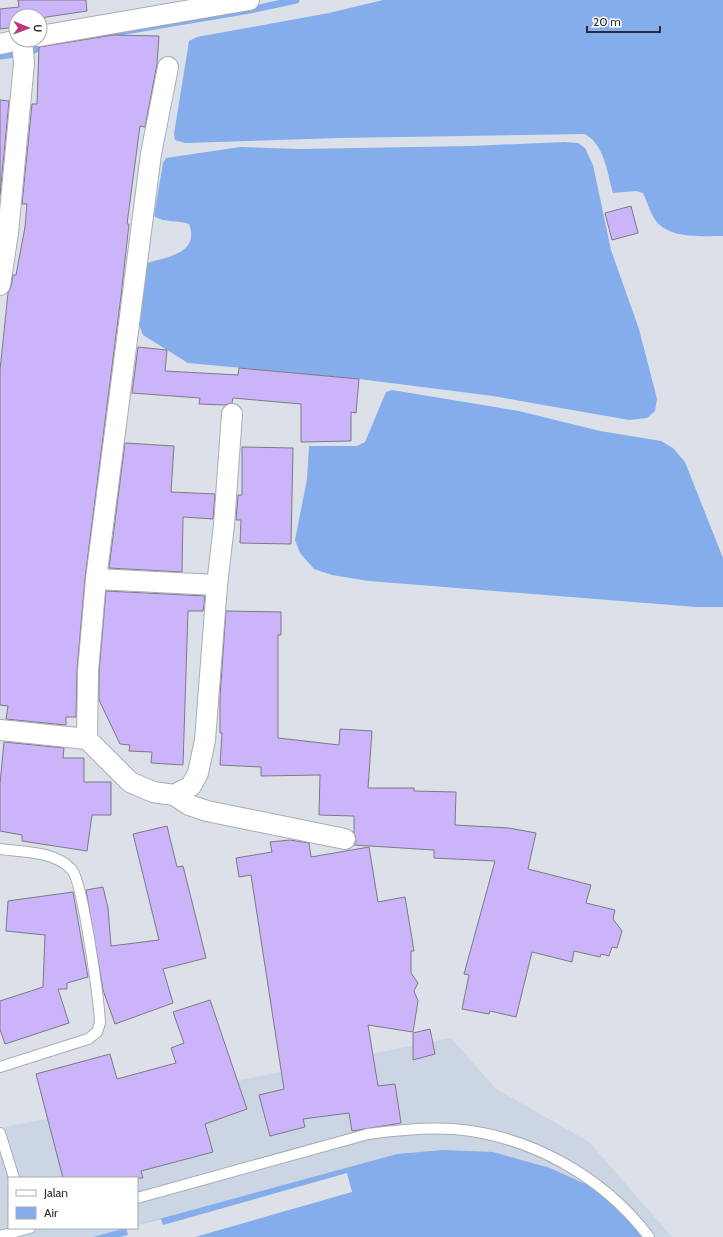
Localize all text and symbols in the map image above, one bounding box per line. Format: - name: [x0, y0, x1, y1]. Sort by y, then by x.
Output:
- north arrow: [8, 8, 48, 48]
- scale bar: [587, 8, 660, 34]
- text: 20 m: [593, 14, 621, 29]
- text: U: [31, 24, 45, 32]
- legend: [8, 1177, 138, 1229]
- text: Jalan: [43, 1185, 68, 1200]
- text: Air: [44, 1205, 58, 1220]

